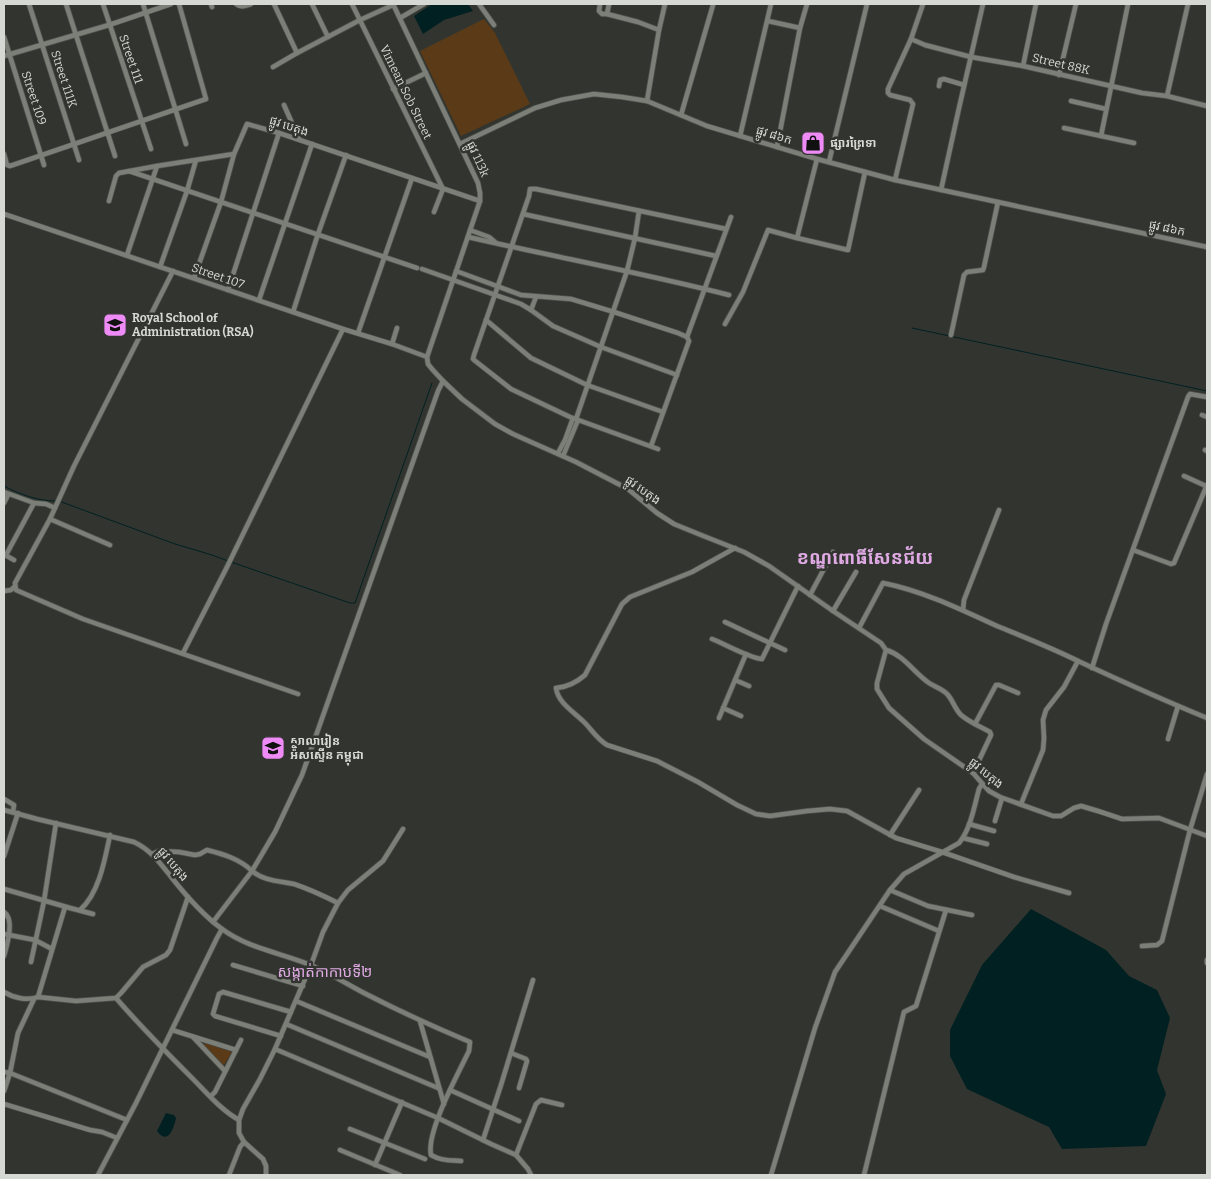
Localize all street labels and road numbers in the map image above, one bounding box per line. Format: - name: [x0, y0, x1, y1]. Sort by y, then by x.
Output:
- street label: Street 111: [116, 33, 146, 85]
- street label: Vimean Sob Street: [377, 43, 435, 142]
- street label: Street 111K: [48, 49, 80, 110]
- street label: Street 88K: [1031, 51, 1092, 78]
- street label: Street 109: [19, 69, 49, 127]
- street label: ផ្លូវ បេតុង: [267, 113, 310, 142]
- street label: ផ្លូវ ៨៦ក: [753, 123, 794, 150]
- street label: ផ្លូវ 113k: [461, 139, 492, 181]
- street label: ផ្លូវ ៨៦ក: [1147, 217, 1186, 242]
- street label: Street 107: [190, 260, 246, 292]
- street label: ផ្លូវ បេតុង: [621, 473, 663, 510]
- street label: ផ្លូវ បេតុង: [964, 755, 1006, 794]
- street label: ផ្លូវ បេតុង: [152, 844, 191, 886]

